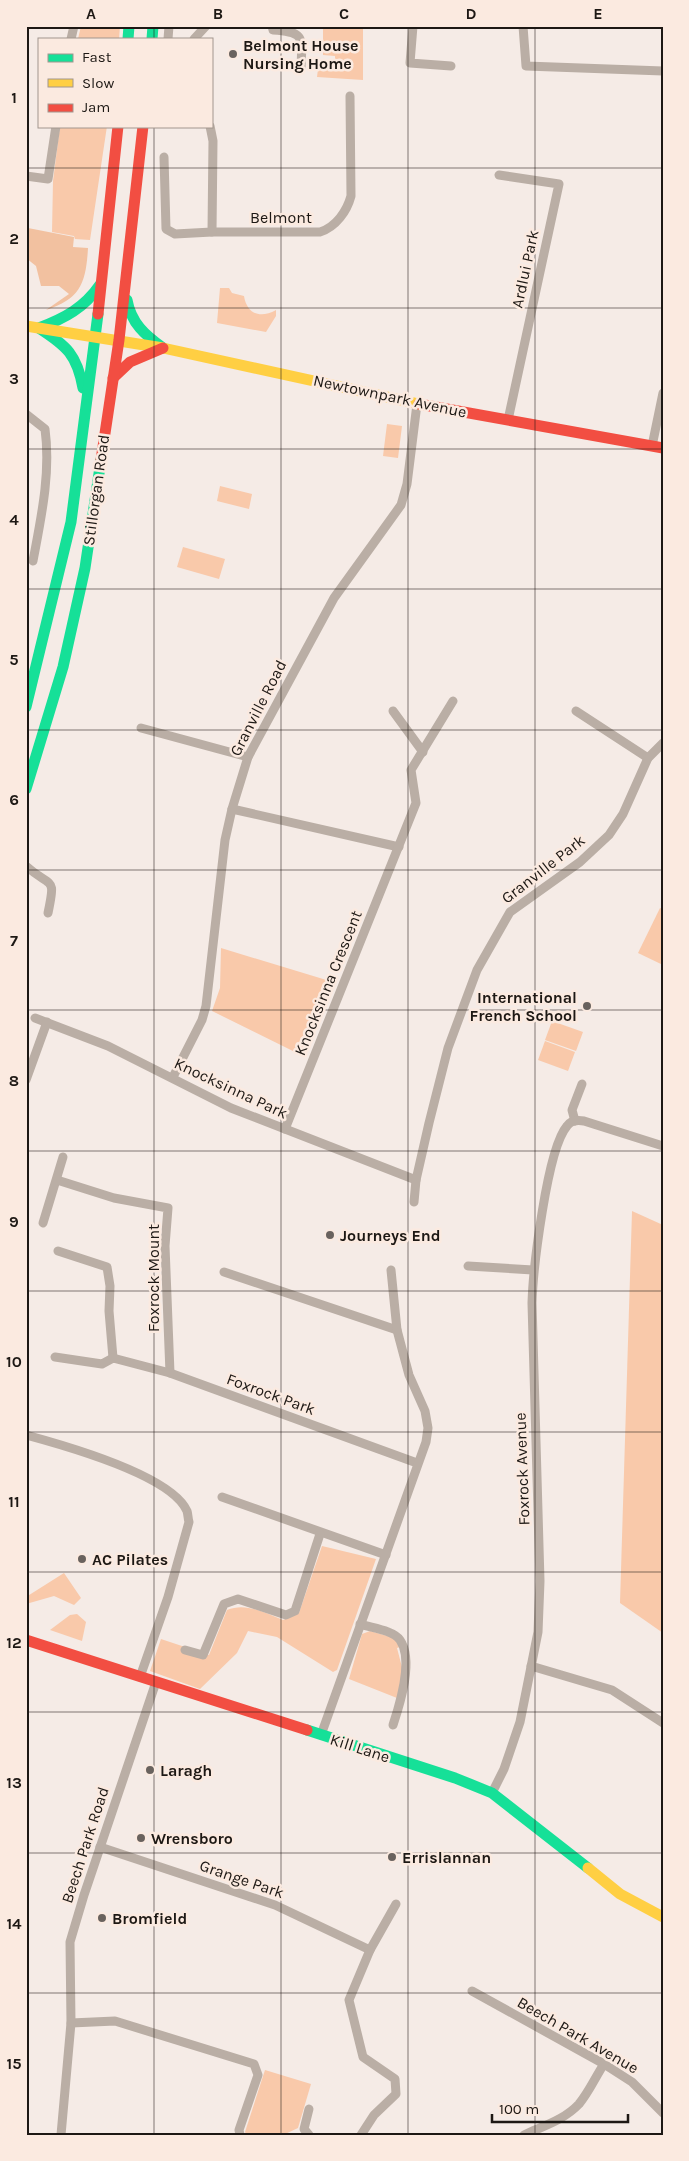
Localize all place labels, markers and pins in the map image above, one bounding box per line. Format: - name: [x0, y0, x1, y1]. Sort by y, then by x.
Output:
- place label: Belmont House Nursing Home: [243, 36, 359, 73]
- marker: Belmont House Nursing Home: [227, 48, 239, 60]
- place label: International French School: [469, 988, 577, 1025]
- marker: International French School: [581, 1000, 593, 1012]
- place label: Journeys End: [340, 1226, 441, 1245]
- marker: Journeys End: [324, 1229, 336, 1241]
- place label: AC Pilates: [92, 1550, 168, 1569]
- marker: AC Pilates: [76, 1553, 88, 1565]
- place label: Laragh: [160, 1761, 212, 1780]
- marker: Laragh: [144, 1764, 156, 1776]
- place label: Wrensboro: [151, 1829, 233, 1848]
- marker: Wrensboro: [135, 1832, 147, 1844]
- place label: Errislannan: [402, 1848, 491, 1867]
- marker: Errislannan: [386, 1851, 398, 1863]
- place label: Bromfield: [112, 1909, 187, 1928]
- marker: Bromfield: [96, 1912, 108, 1924]

